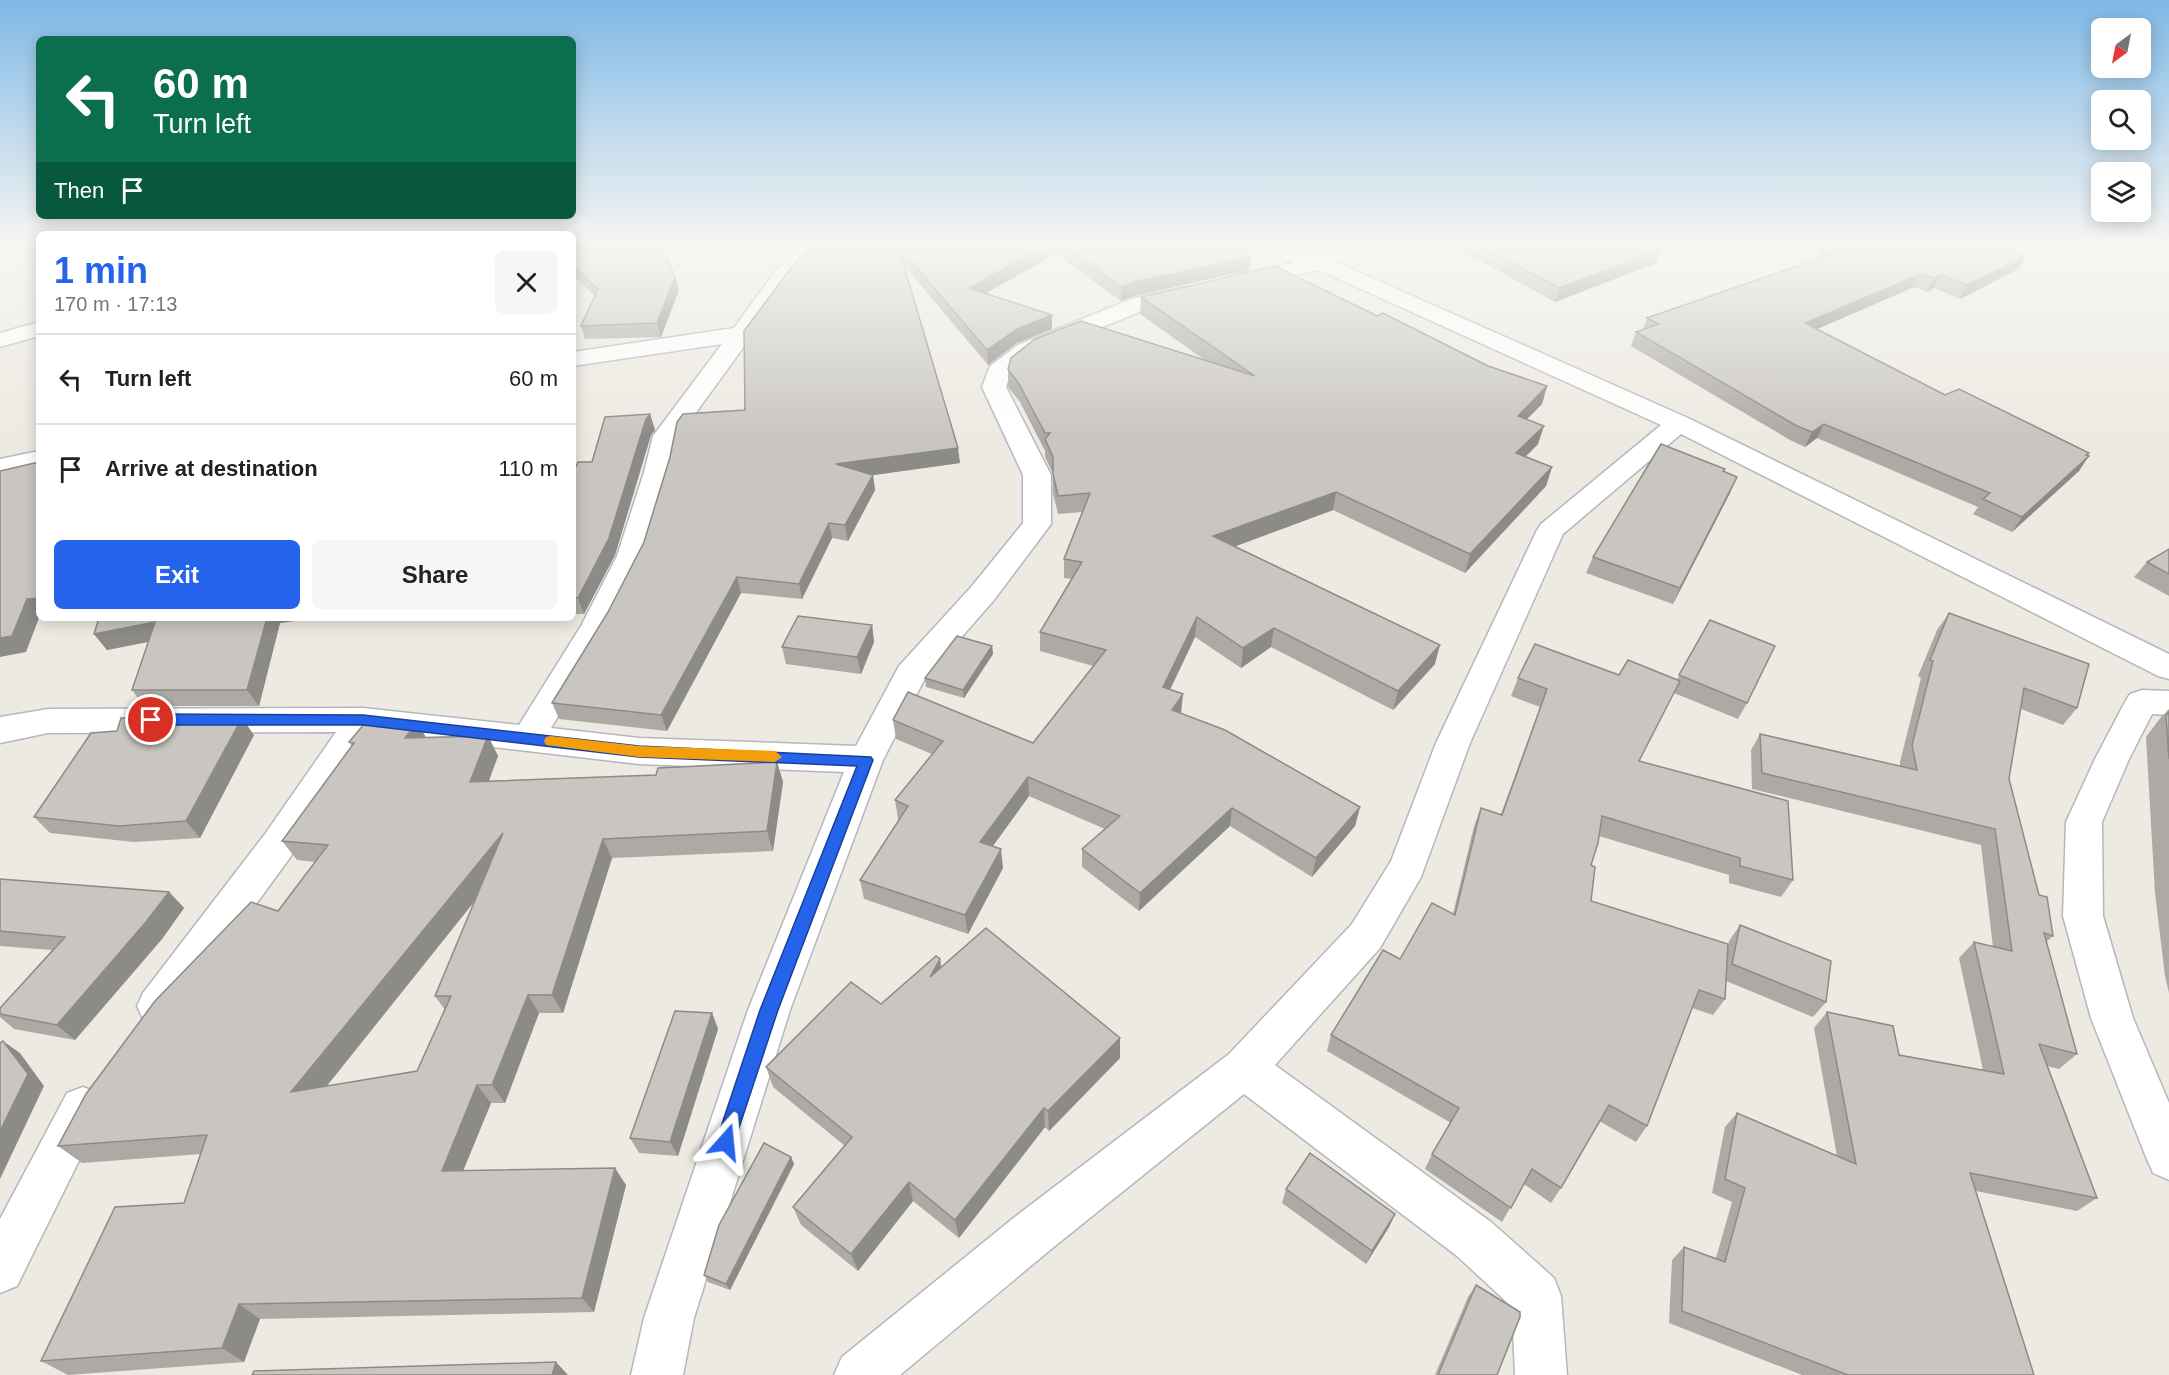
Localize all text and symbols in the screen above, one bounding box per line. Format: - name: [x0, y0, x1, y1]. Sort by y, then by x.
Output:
- north arrow: [2091, 18, 2151, 78]
- map controls: [2091, 18, 2151, 222]
- icon: left: [54, 60, 132, 138]
- text: 60 m: [153, 60, 249, 107]
- button: search: [2091, 90, 2151, 150]
- text: Turn left: [153, 109, 251, 139]
- button: layers: [2091, 162, 2151, 222]
- icon: arrive: [116, 174, 149, 207]
- text: Then: [54, 178, 104, 203]
- text: 1 min: [54, 250, 148, 291]
- button: close: [495, 251, 558, 314]
- text: 170 m · 17:13: [54, 293, 177, 315]
- icon: left: [54, 363, 87, 396]
- text: Turn left: [105, 366, 191, 391]
- text: 60 m: [509, 366, 558, 391]
- icon: arrive: [54, 453, 87, 486]
- text: Arrive at destination: [105, 456, 318, 481]
- text: 110 m: [498, 456, 558, 481]
- button: Exit: [54, 540, 300, 609]
- button: Share: [312, 540, 558, 609]
- pin: [125, 694, 176, 745]
- icon: arrive: [134, 703, 167, 736]
- position arrow: [694, 1110, 758, 1174]

